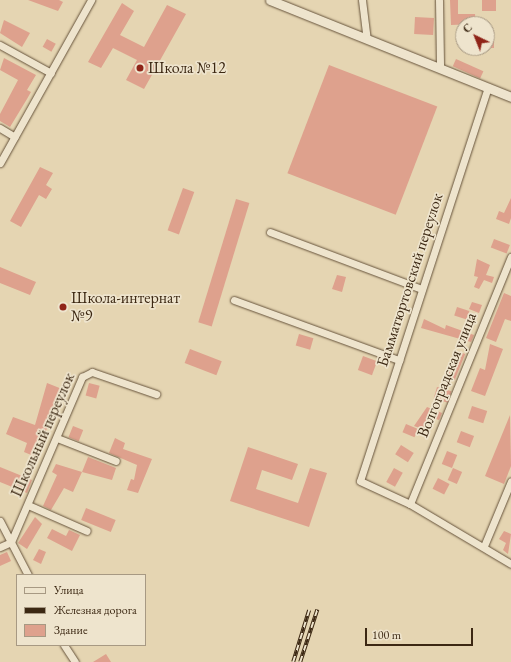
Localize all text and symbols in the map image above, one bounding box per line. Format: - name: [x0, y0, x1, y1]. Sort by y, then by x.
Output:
- north arrow: [455, 16, 495, 56]
- text: С: [460, 20, 475, 36]
- place label: Школа №12: [148, 58, 226, 78]
- marker: Школа №12: [135, 63, 145, 73]
- street label: Бамматюртовский переулок: [373, 191, 447, 369]
- place label: Школа-интернат №9: [71, 288, 180, 326]
- marker: Школа-интернат №9: [58, 302, 68, 312]
- street label: Волгоградская улица: [413, 310, 481, 440]
- street label: Школьный переулок: [7, 370, 79, 500]
- legend: [16, 574, 146, 646]
- text: Улица: [54, 582, 84, 598]
- text: Железная дорога: [54, 602, 137, 618]
- scale bar: [367, 620, 475, 646]
- text: Здание: [54, 622, 88, 638]
- text: 100 m: [372, 627, 401, 643]

